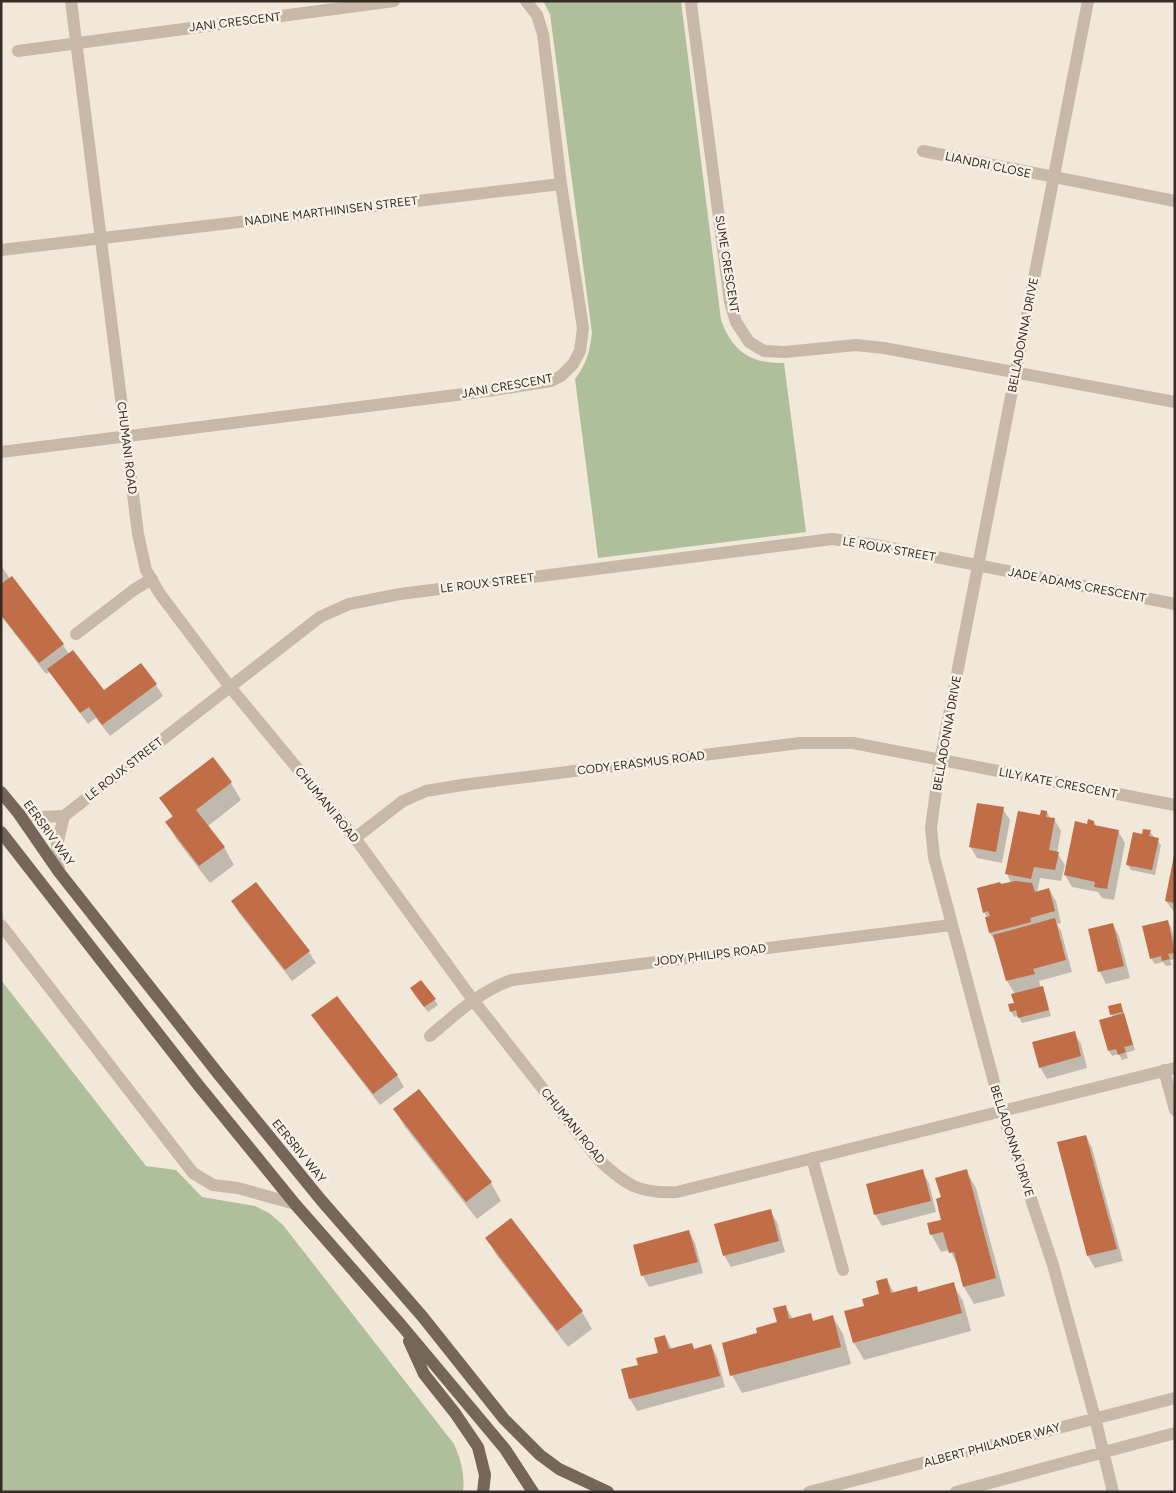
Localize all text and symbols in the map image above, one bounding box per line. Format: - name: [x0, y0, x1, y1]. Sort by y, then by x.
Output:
- street label: JANI CRESCENT: [188, 9, 282, 35]
- street label: LIANDRI CLOSE: [944, 149, 1032, 181]
- street label: NADINE MARTHINISEN STREET: [244, 193, 419, 229]
- street label: SUME CRESCENT: [712, 214, 742, 314]
- street label: BELLADONNA DRIVE: [1005, 276, 1041, 394]
- street label: JANI CRESCENT: [460, 371, 554, 401]
- street label: CHUMANI ROAD: [114, 401, 140, 495]
- street label: LE ROUX STREET: [841, 534, 937, 564]
- street label: JADE ADAMS CRESCENT: [1007, 565, 1147, 605]
- street label: LE ROUX STREET: [439, 570, 535, 596]
- street label: BELLADONNA DRIVE: [930, 674, 964, 792]
- street label: LE ROUX STREET: [83, 734, 166, 804]
- street label: CODY ERASMUS ROAD: [576, 748, 706, 778]
- street label: CHUMANI ROAD: [292, 764, 362, 846]
- street label: LILY KATE CRESCENT: [998, 765, 1119, 801]
- street label: EERSRIV WAY: [21, 798, 78, 869]
- street label: JODY PHILIPS ROAD: [653, 941, 767, 969]
- street label: BELLADONNA DRIVE: [987, 1083, 1037, 1199]
- street label: CHUMANI ROAD: [538, 1085, 608, 1167]
- street label: EERSRIV WAY: [269, 1116, 329, 1186]
- street label: ALBERT PHILANDER WAY: [922, 1420, 1063, 1470]

